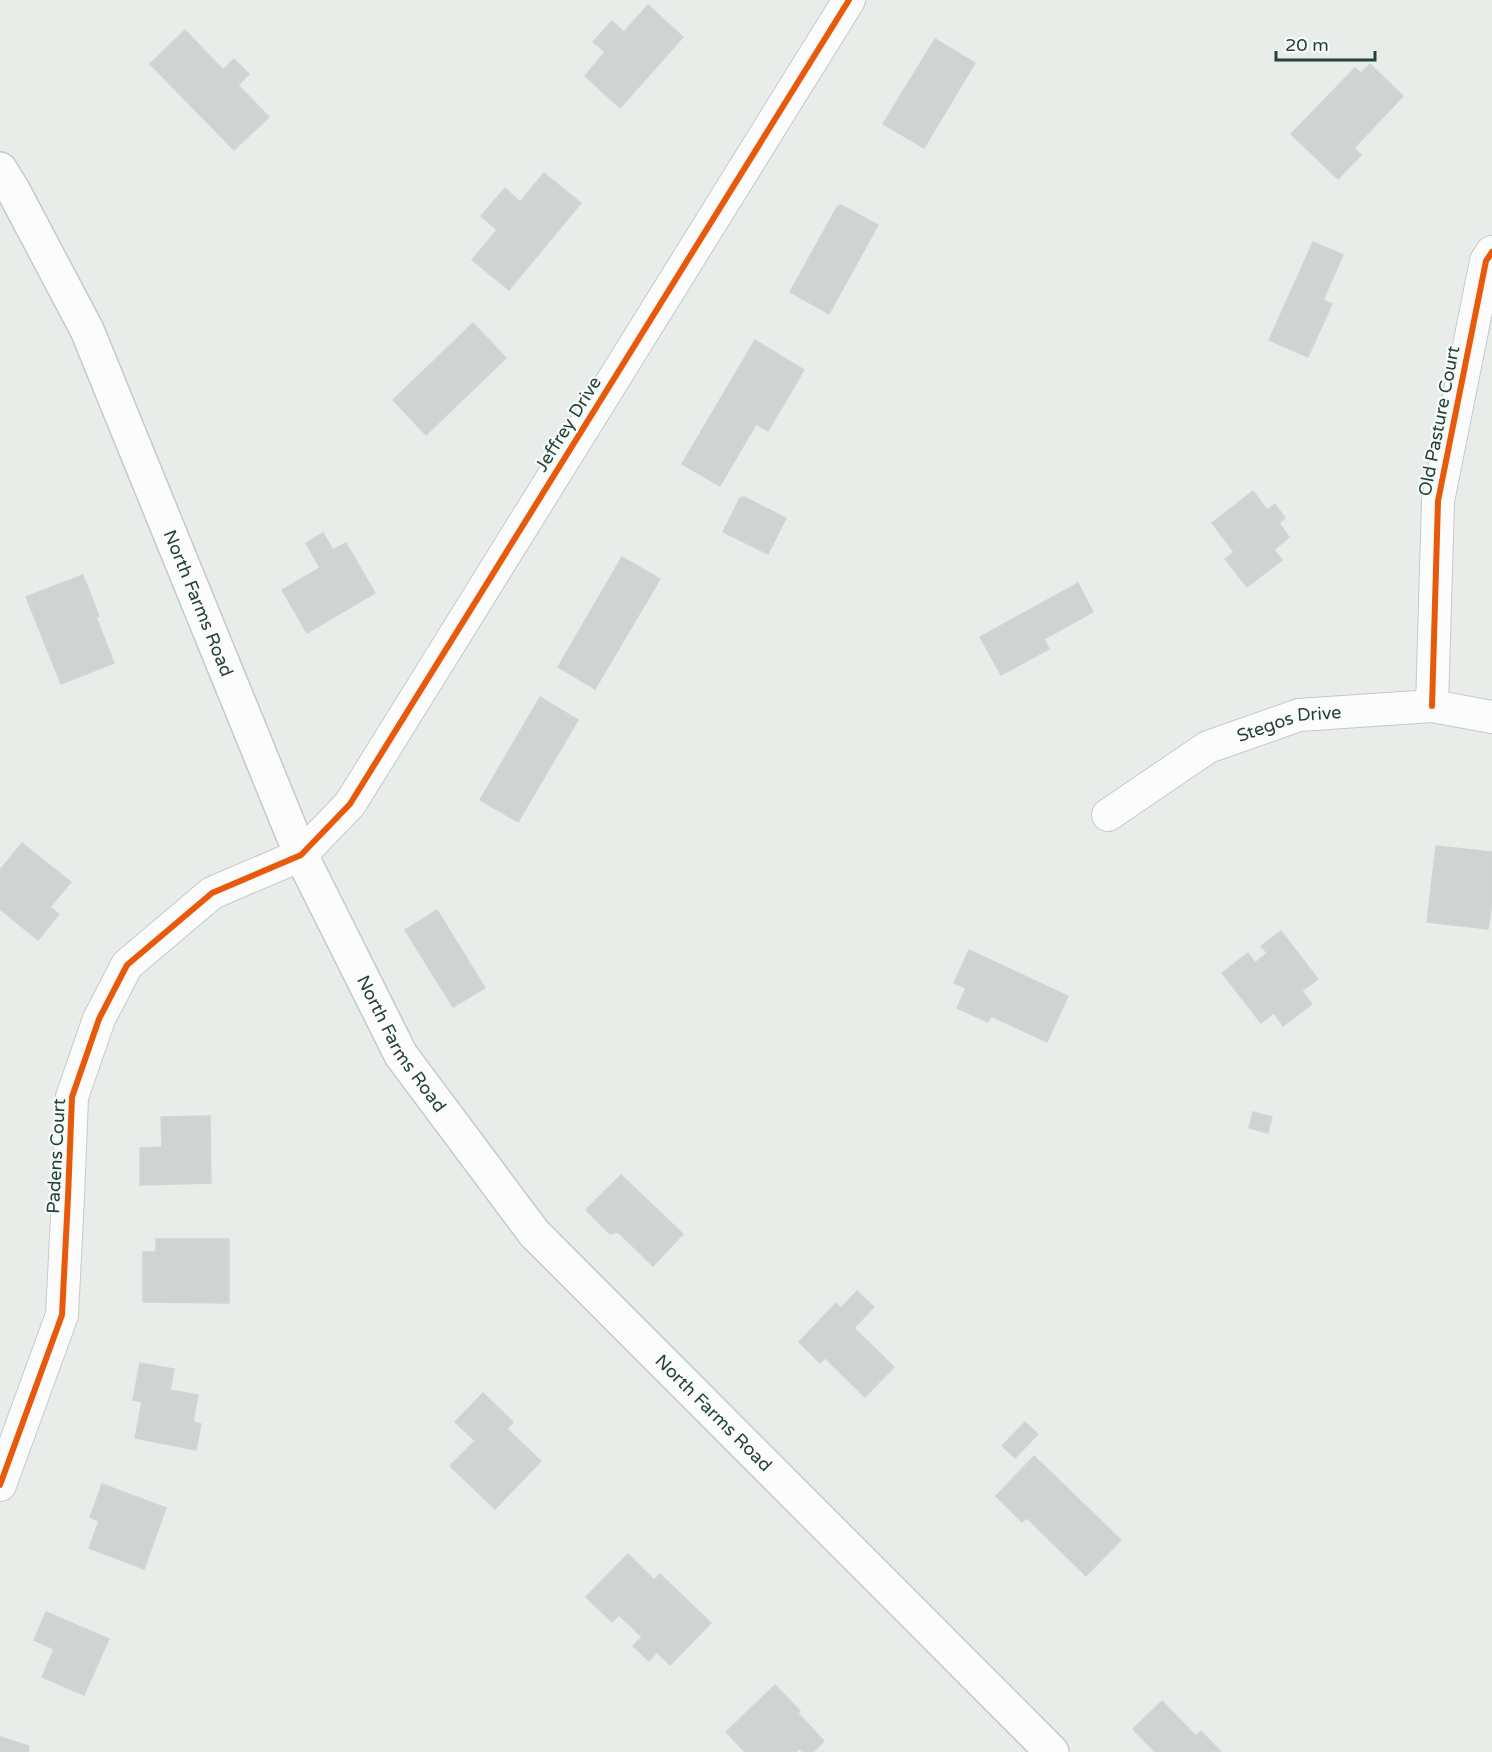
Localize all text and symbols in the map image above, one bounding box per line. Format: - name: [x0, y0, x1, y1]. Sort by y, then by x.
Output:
- scale bar: [1276, 24, 1375, 62]
- text: 20 m: [1285, 34, 1329, 56]
- street label: Old Pasture Court: [1414, 344, 1464, 498]
- street label: Jeffrey Drive: [530, 372, 606, 476]
- street label: North Farms Road: [159, 527, 238, 680]
- street label: Stegos Drive: [1234, 701, 1342, 747]
- street label: North Farms Road: [352, 972, 451, 1117]
- street label: Padens Court: [42, 1098, 70, 1214]
- street label: North Farms Road: [651, 1350, 777, 1476]

